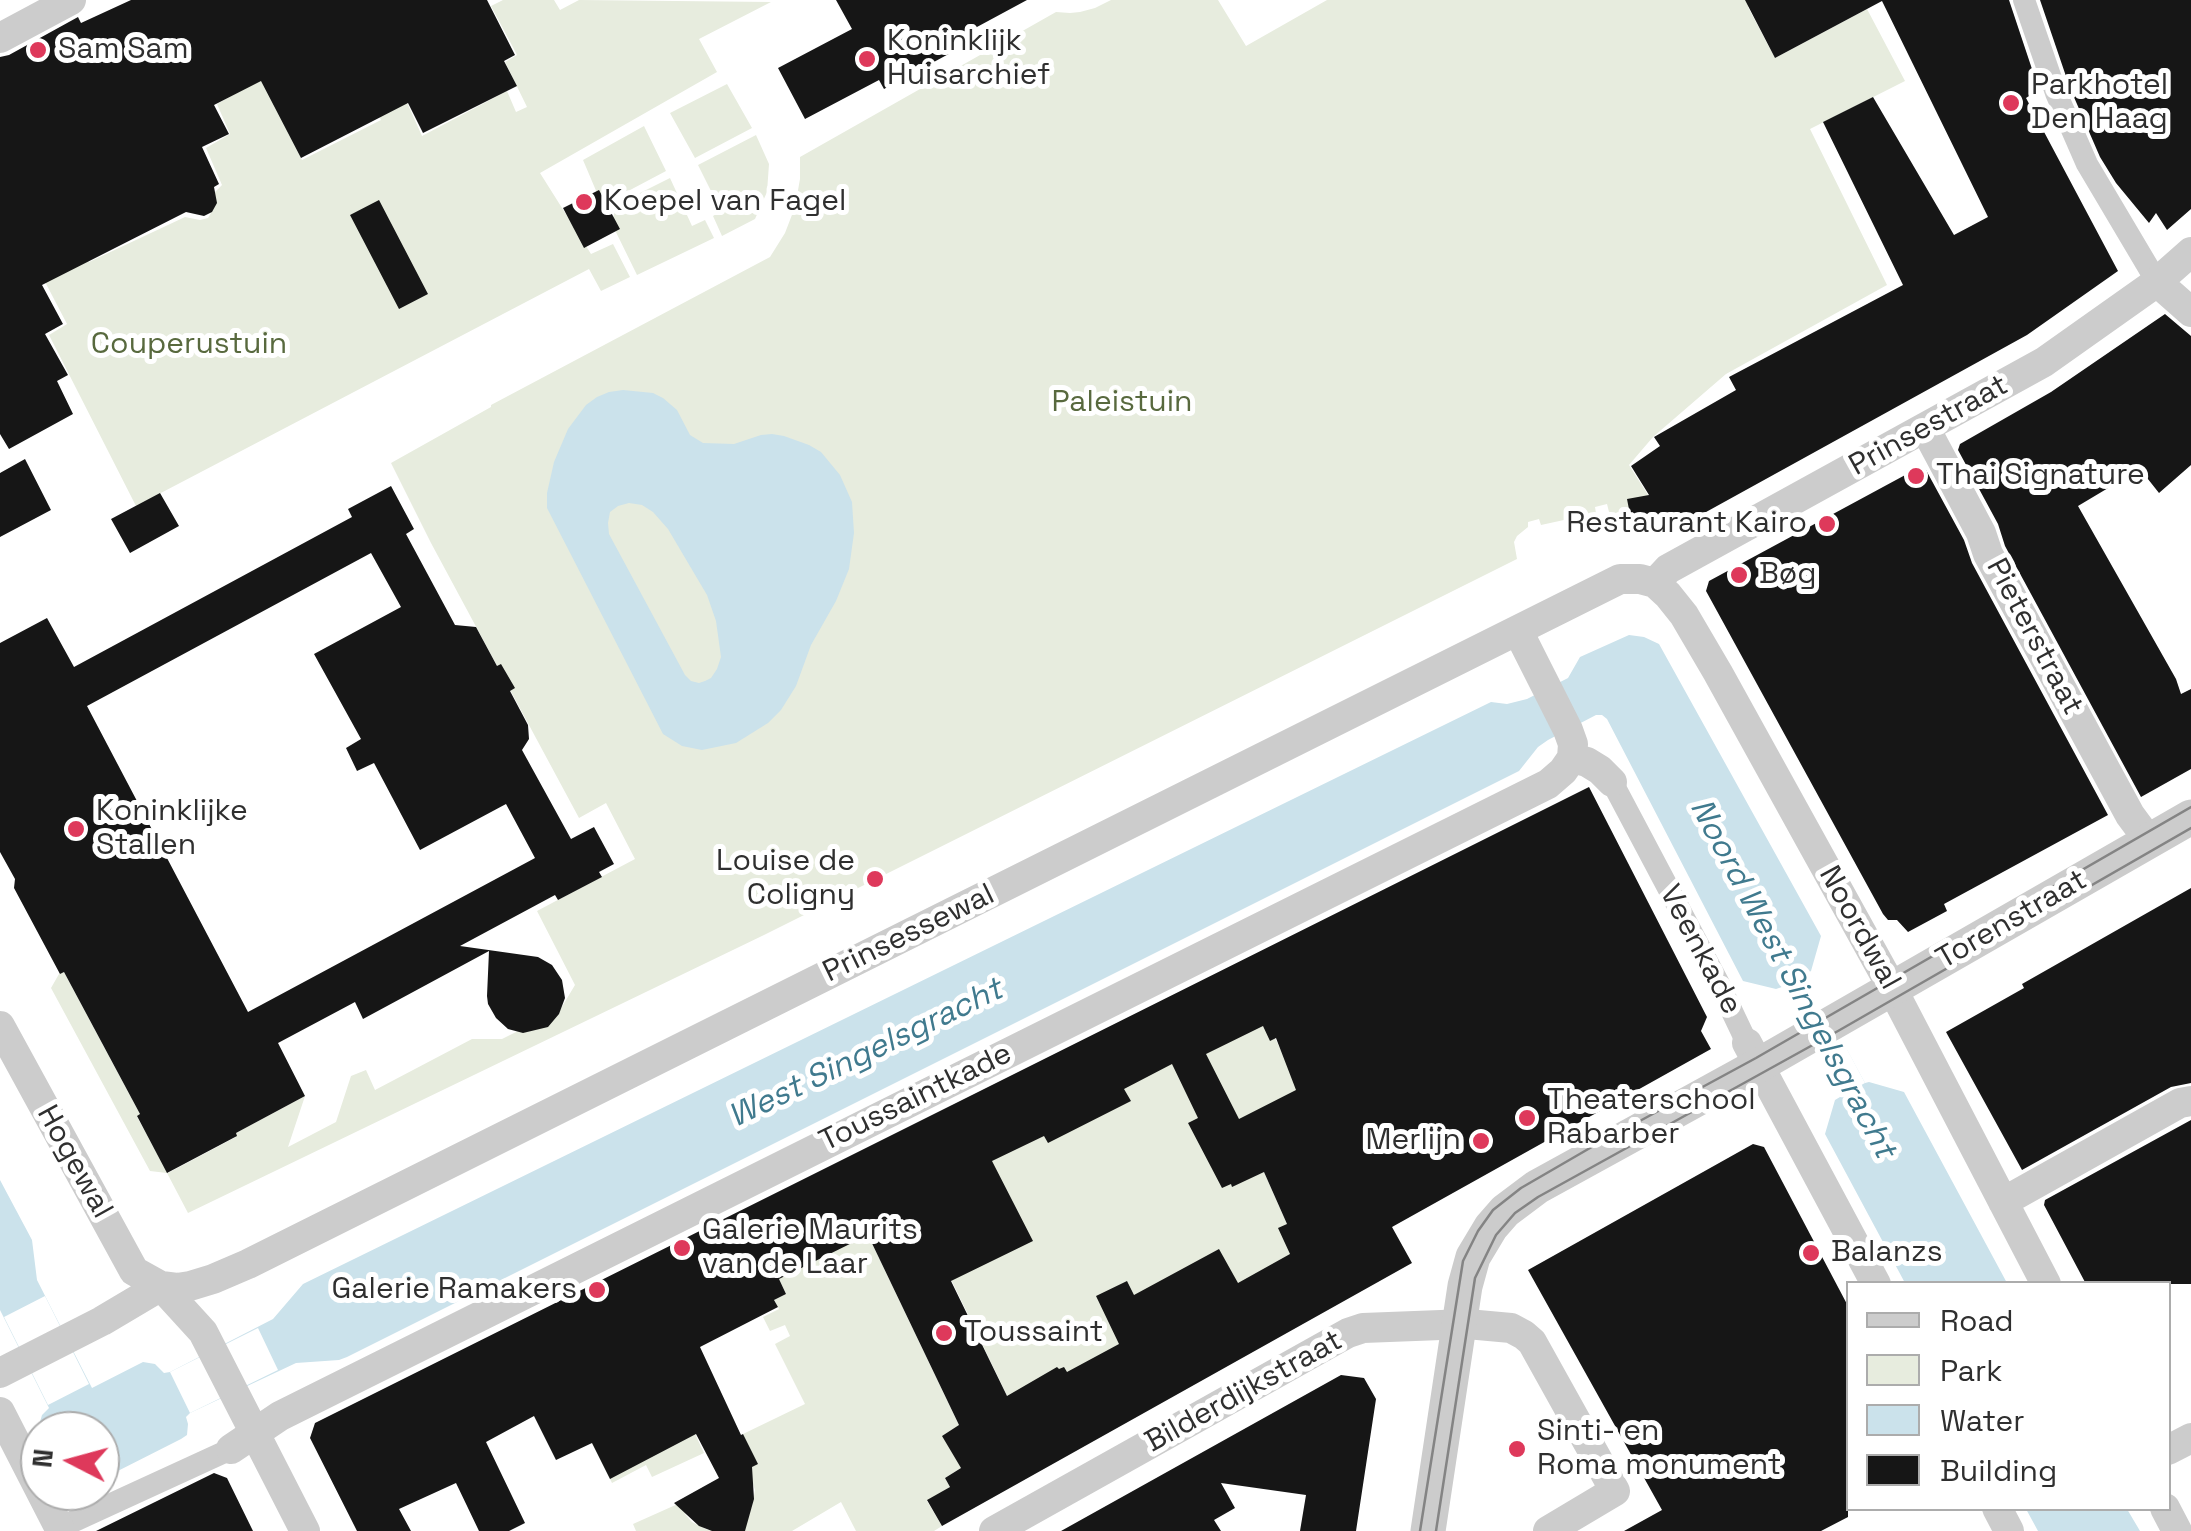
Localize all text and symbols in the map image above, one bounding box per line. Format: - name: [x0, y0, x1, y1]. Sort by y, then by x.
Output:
- place label: Koninklijk Huisarchief: [887, 24, 1050, 94]
- place label: Sam Sam: [58, 32, 189, 68]
- marker: Sam Sam: [27, 39, 49, 61]
- marker: Koninklijk Huisarchief: [856, 48, 878, 70]
- place label: Parkhotel Den Haag: [2031, 68, 2168, 138]
- marker: Parkhotel Den Haag: [2000, 92, 2022, 114]
- place label: Koepel van Fagel: [604, 184, 846, 220]
- marker: Koepel van Fagel: [573, 191, 595, 213]
- park label: Couperustuin: [91, 327, 287, 363]
- street label: Prinsestraat: [1843, 368, 2015, 484]
- park label: Paleistuin: [1052, 385, 1192, 421]
- place label: Thai Signature: [1936, 458, 2145, 494]
- marker: Thai Signature: [1905, 465, 1927, 487]
- place label: Restaurant Kairo: [1566, 506, 1807, 542]
- marker: Restaurant Kairo: [1816, 513, 1838, 535]
- street label: Pieterstraat: [1978, 553, 2090, 721]
- place label: Bøg: [1759, 557, 1817, 593]
- marker: Bøg: [1728, 564, 1750, 586]
- water label: Noord West Singelsgracht: [1681, 793, 1903, 1165]
- place label: Koninklijke Stallen: [96, 794, 248, 864]
- marker: Koninklijke Stallen: [65, 818, 87, 840]
- place label: Louise de Coligny: [716, 844, 855, 914]
- street label: Noordwal: [1810, 860, 1908, 996]
- street label: Torenstraat: [1930, 863, 2094, 977]
- marker: Louise de Coligny: [864, 868, 886, 890]
- street label: Prinsessewal: [817, 877, 1001, 991]
- street label: Veenkade: [1651, 879, 1749, 1021]
- water label: West Singelsgracht: [723, 971, 1009, 1137]
- street label: Toussaintkade: [814, 1036, 1018, 1160]
- place label: Theaterschool Rabarber: [1547, 1083, 1756, 1154]
- street label: Hogewal: [28, 1099, 120, 1225]
- marker: Theaterschool Rabarber: [1516, 1107, 1538, 1129]
- place label: Merlijn: [1365, 1123, 1461, 1159]
- marker: Merlijn: [1470, 1130, 1492, 1152]
- place label: Galerie Maurits van de Laar: [702, 1213, 918, 1284]
- place label: Balanzs: [1831, 1235, 1943, 1271]
- marker: Galerie Maurits van de Laar: [671, 1237, 693, 1259]
- marker: Balanzs: [1800, 1242, 1822, 1264]
- place label: Galerie Ramakers: [332, 1272, 577, 1308]
- marker: Galerie Ramakers: [586, 1279, 608, 1301]
- legend: [1846, 1281, 2171, 1511]
- text: Road: [1940, 1301, 2014, 1340]
- place label: Toussaint: [964, 1315, 1103, 1351]
- marker: Toussaint: [933, 1322, 955, 1344]
- street label: Bilderdijkstraat: [1139, 1323, 1349, 1461]
- text: Park: [1940, 1351, 2002, 1390]
- text: Water: [1940, 1401, 2025, 1440]
- north arrow: [20, 1411, 120, 1511]
- place label: Sinti- en Roma monument: [1537, 1414, 1781, 1484]
- marker: Sinti- en Roma monument: [1506, 1438, 1528, 1460]
- text: N: [23, 1447, 61, 1469]
- text: Building: [1940, 1451, 2057, 1490]

